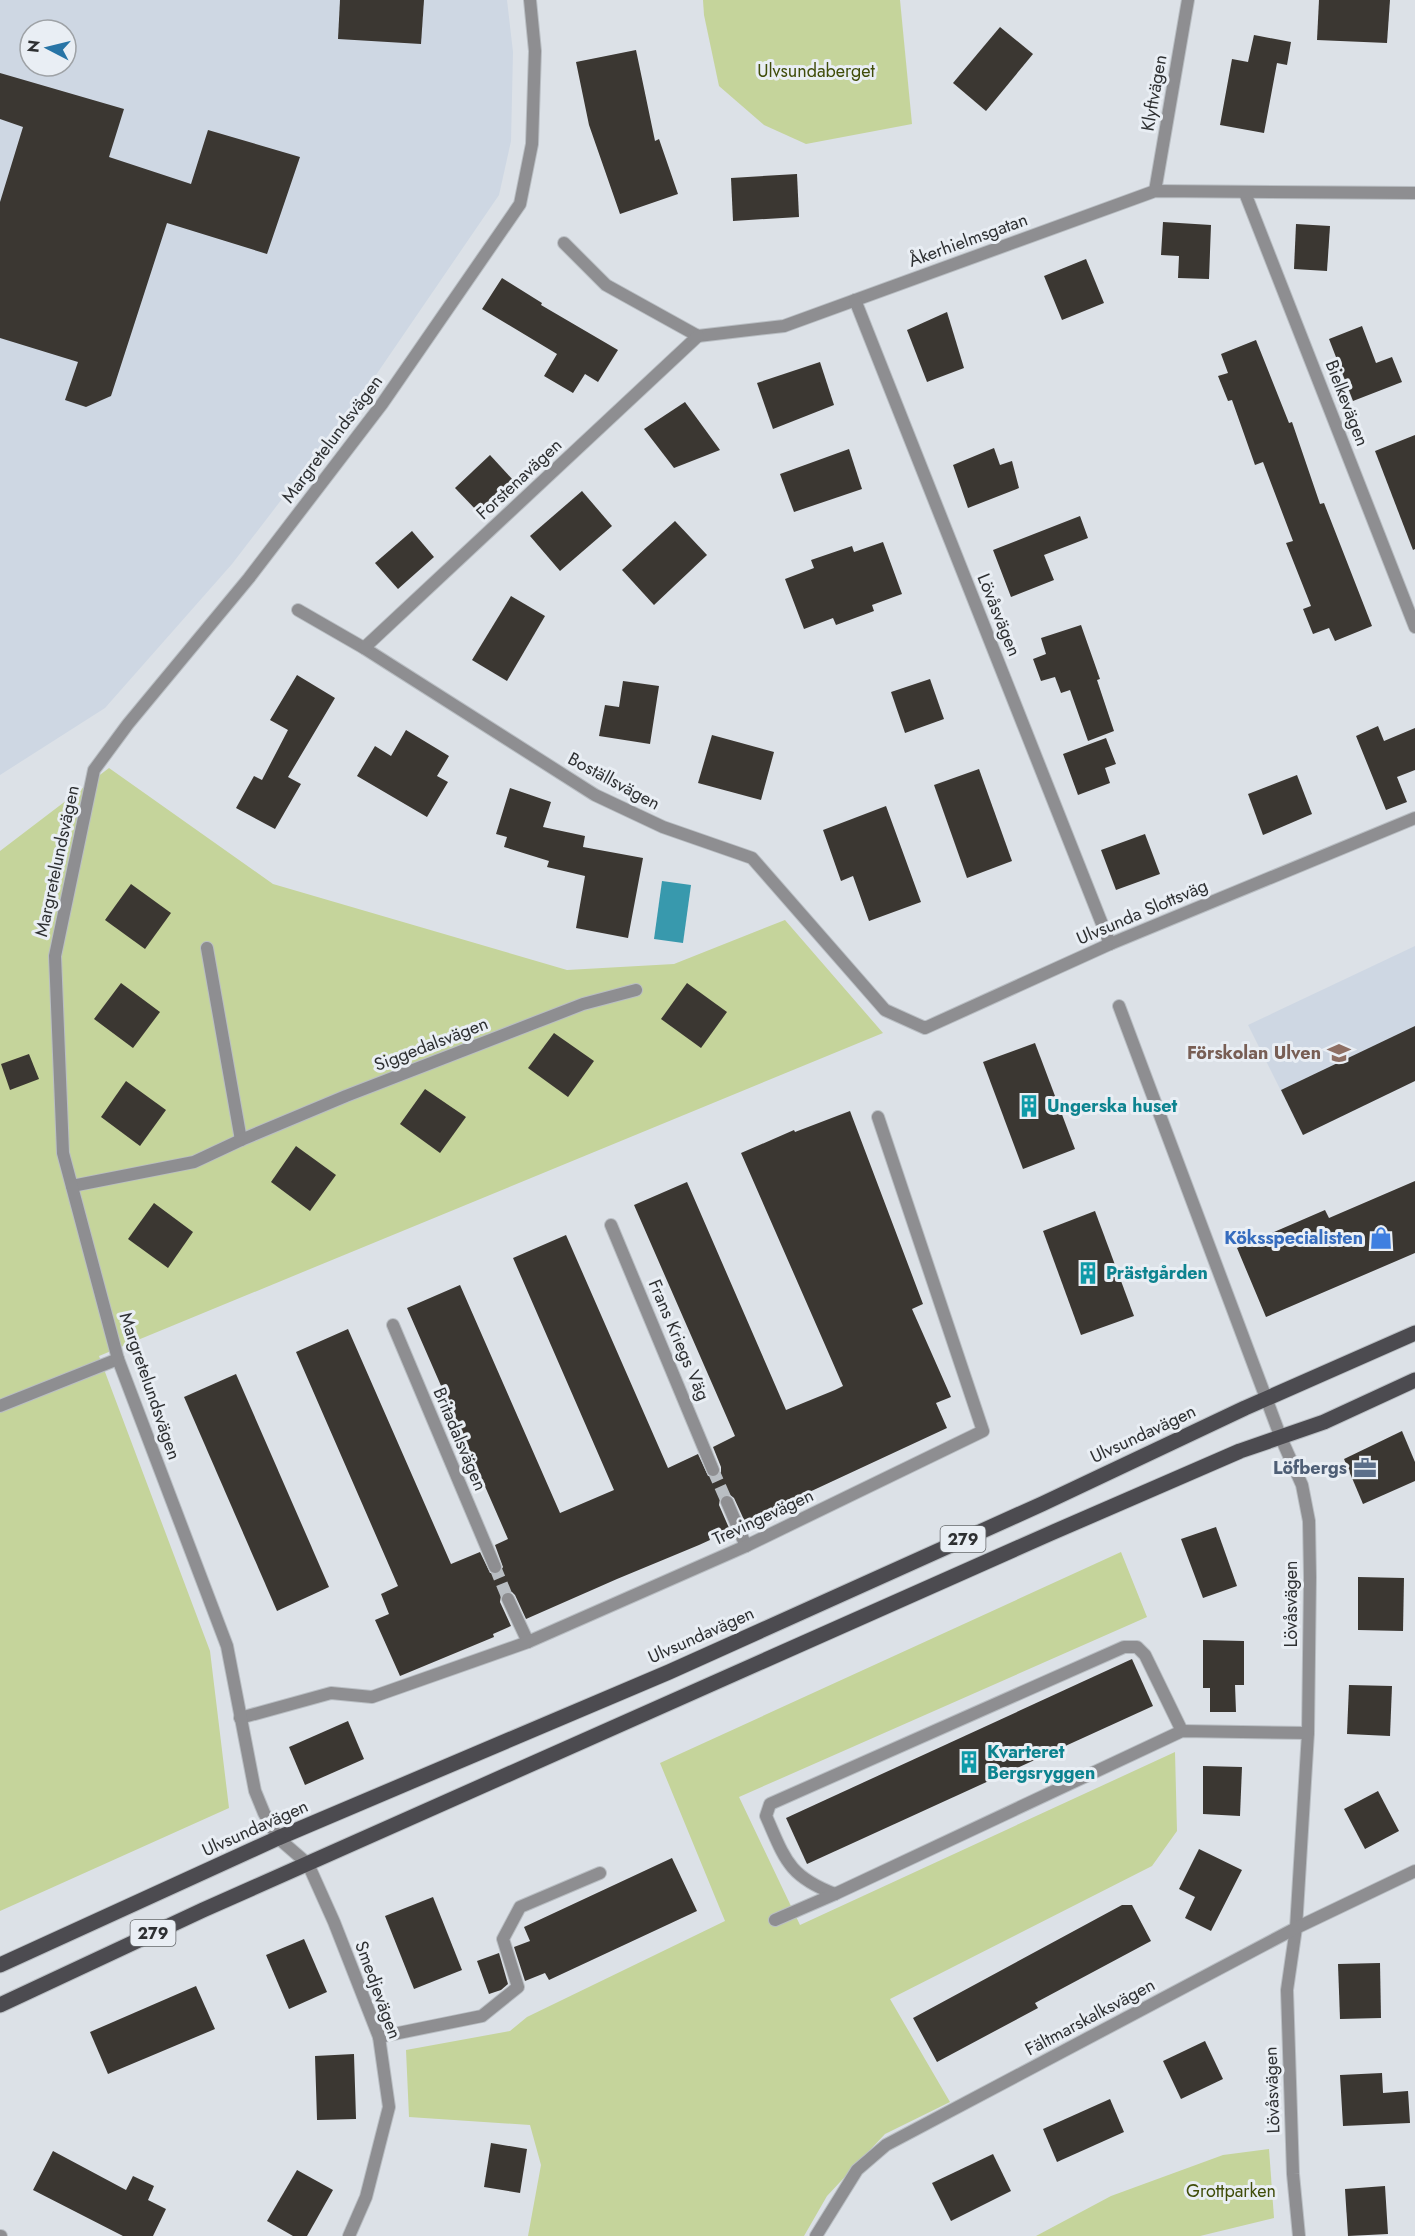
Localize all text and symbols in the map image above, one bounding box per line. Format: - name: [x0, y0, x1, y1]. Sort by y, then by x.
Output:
- north arrow: [18, 18, 78, 78]
- text: N: [21, 39, 46, 54]
- street label: Klyftvägen: [1134, 53, 1174, 133]
- park label: Ulvsundaberget: [757, 58, 876, 84]
- street label: Åkerhielmsgatan: [905, 206, 1031, 274]
- street label: Bielkevägen: [1319, 356, 1375, 450]
- street label: Margretelundsvägen: [275, 370, 389, 508]
- street label: Forstenavägen: [470, 432, 568, 526]
- street label: Lövåsvägen: [971, 570, 1027, 660]
- street label: Boställsvägen: [563, 746, 665, 816]
- street label: Margretelundsvägen: [28, 783, 86, 939]
- street label: Ulvsunda Slottsväg: [1072, 873, 1212, 951]
- street label: Siggedalsvägen: [370, 1010, 492, 1078]
- place label: Förskolan Ulven: [1187, 1040, 1321, 1066]
- school or university icon: Förskolan Ulven: [1326, 1040, 1352, 1066]
- building icon: Ungerska huset: [1016, 1093, 1042, 1119]
- place label: Ungerska huset: [1047, 1093, 1177, 1119]
- place label: Köksspecialisten: [1224, 1225, 1363, 1251]
- shop icon: Köksspecialisten: [1368, 1225, 1394, 1251]
- building icon: Prästgården: [1075, 1260, 1101, 1286]
- place label: Prästgården: [1106, 1260, 1208, 1286]
- street label: Frans Kriegs Väg: [642, 1275, 716, 1405]
- street label: Margretelundsvägen: [113, 1309, 187, 1463]
- street label: Britadalsvägen: [427, 1383, 493, 1495]
- street label: Ulvsundavägen: [1086, 1398, 1200, 1470]
- place label: Löfbergs: [1273, 1455, 1347, 1481]
- office icon: Löfbergs: [1352, 1455, 1378, 1481]
- street label: Trevingevägen: [708, 1482, 818, 1552]
- road number: 279: [940, 1526, 986, 1552]
- street label: Lövåsvägen: [1278, 1560, 1304, 1648]
- street label: Ulvsundavägen: [644, 1600, 758, 1670]
- place label: Kvarteret Bergsryggen: [987, 1739, 1095, 1786]
- building icon: Kvarteret Bergsryggen: [956, 1749, 982, 1775]
- street label: Ulvsundavägen: [198, 1793, 312, 1863]
- road number: 279: [130, 1920, 176, 1946]
- street label: Smedjevägen: [348, 1937, 408, 2043]
- street label: Fältmarskalksvägen: [1020, 1972, 1160, 2062]
- street label: Lövåsvägen: [1257, 2046, 1287, 2134]
- park label: Grottparken: [1186, 2178, 1276, 2204]

